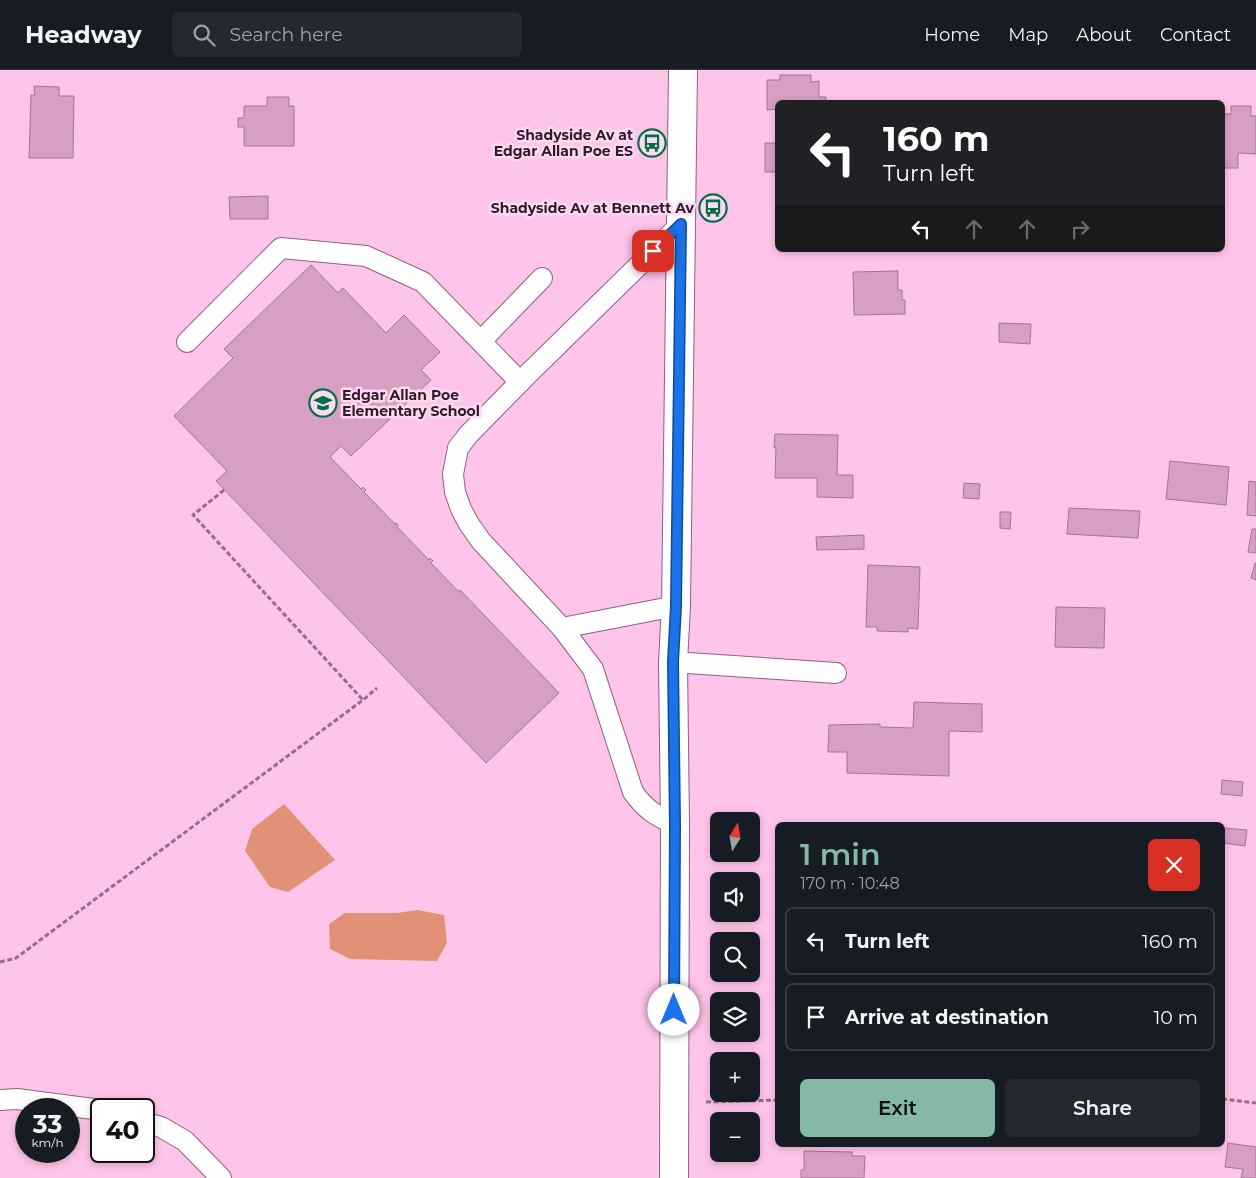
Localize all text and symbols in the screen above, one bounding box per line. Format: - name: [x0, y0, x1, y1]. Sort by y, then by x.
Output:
- search box: [172, 12, 522, 57]
- text: Headway: [25, 20, 142, 49]
- icon: search: [190, 21, 218, 49]
- text: Search here: [230, 23, 343, 46]
- text: Home: [924, 24, 980, 46]
- text: Map: [1008, 24, 1048, 46]
- text: About: [1076, 24, 1132, 46]
- text: Contact: [1160, 24, 1231, 46]
- text: 160 m: [883, 117, 989, 160]
- icon: left: [800, 120, 865, 185]
- place label: Shadyside Av at Edgar Allan Poe ES: [494, 126, 633, 160]
- bus stop icon: Shadyside Av at Edgar Allan Poe ES: [637, 128, 667, 158]
- text: Turn left: [883, 160, 975, 187]
- bus stop icon: Shadyside Av at Bennett Av: [698, 193, 728, 223]
- place label: Shadyside Av at Bennett Av: [491, 199, 695, 217]
- icon: left: [907, 215, 935, 243]
- icon: ahead: [960, 215, 988, 243]
- icon: ahead: [1013, 215, 1041, 243]
- icon: right: [1066, 215, 1094, 243]
- pin: [632, 230, 674, 272]
- icon: arrive: [639, 237, 667, 265]
- place label: Edgar Allan Poe Elementary School: [342, 386, 480, 420]
- school or university icon: Edgar Allan Poe Elementary School: [308, 388, 338, 418]
- north arrow: [710, 812, 760, 862]
- map controls: [710, 812, 760, 1162]
- text: 1 min: [800, 836, 881, 873]
- button: close: [1148, 839, 1200, 891]
- button: sound: [710, 872, 760, 922]
- text: 170 m · 10:48: [800, 874, 900, 893]
- icon: left: [802, 927, 830, 955]
- text: Turn left: [845, 930, 930, 953]
- text: 160 m: [1142, 930, 1198, 953]
- button: search: [710, 932, 760, 982]
- position arrow: [647, 983, 699, 1035]
- button: layers: [710, 992, 760, 1042]
- icon: arrive: [802, 1003, 830, 1031]
- text: Arrive at destination: [845, 1006, 1049, 1029]
- text: 10 m: [1153, 1006, 1198, 1029]
- button: +: [710, 1052, 760, 1102]
- button: Exit: [800, 1079, 995, 1137]
- button: Share: [1005, 1079, 1200, 1137]
- speed limit sign: 40: [90, 1098, 155, 1163]
- text: 33: [33, 1109, 62, 1139]
- button: −: [710, 1112, 760, 1162]
- text: km/h: [31, 1135, 64, 1150]

